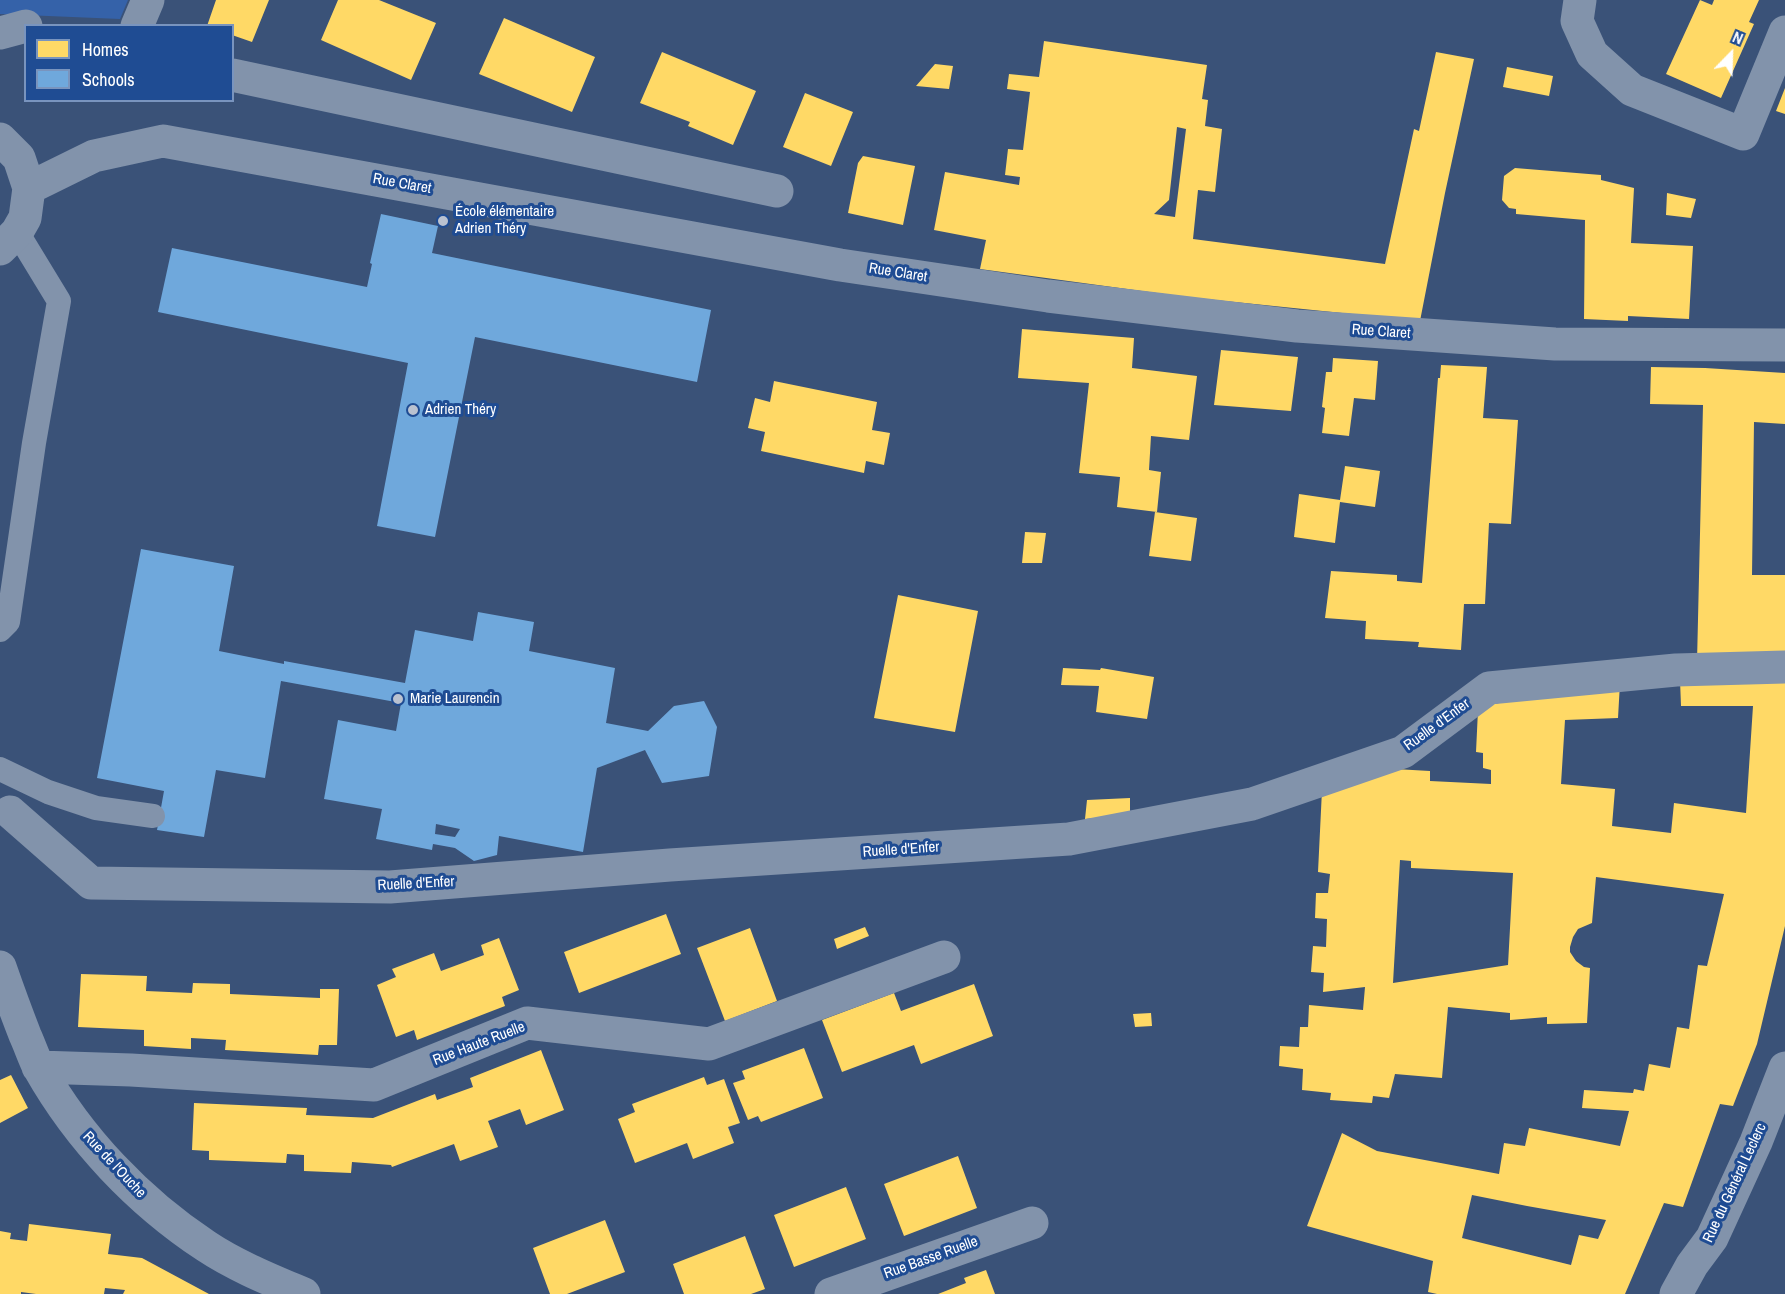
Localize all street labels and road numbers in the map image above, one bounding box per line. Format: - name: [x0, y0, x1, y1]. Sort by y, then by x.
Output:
- street label: Rue Claret: [371, 170, 433, 198]
- street label: Rue Claret: [868, 260, 928, 286]
- street label: Rue Claret: [1351, 321, 1411, 343]
- street label: Ruelle d'Enfer: [1401, 695, 1473, 755]
- street label: Ruelle d'Enfer: [862, 838, 940, 862]
- street label: Ruelle d'Enfer: [377, 873, 455, 895]
- street label: Rue Haute Ruelle: [430, 1018, 528, 1070]
- street label: Rue du Général Leclerc: [1699, 1120, 1771, 1246]
- street label: Rue de l'Ouche: [79, 1128, 149, 1202]
- street label: Rue Basse Ruelle: [882, 1233, 980, 1283]

